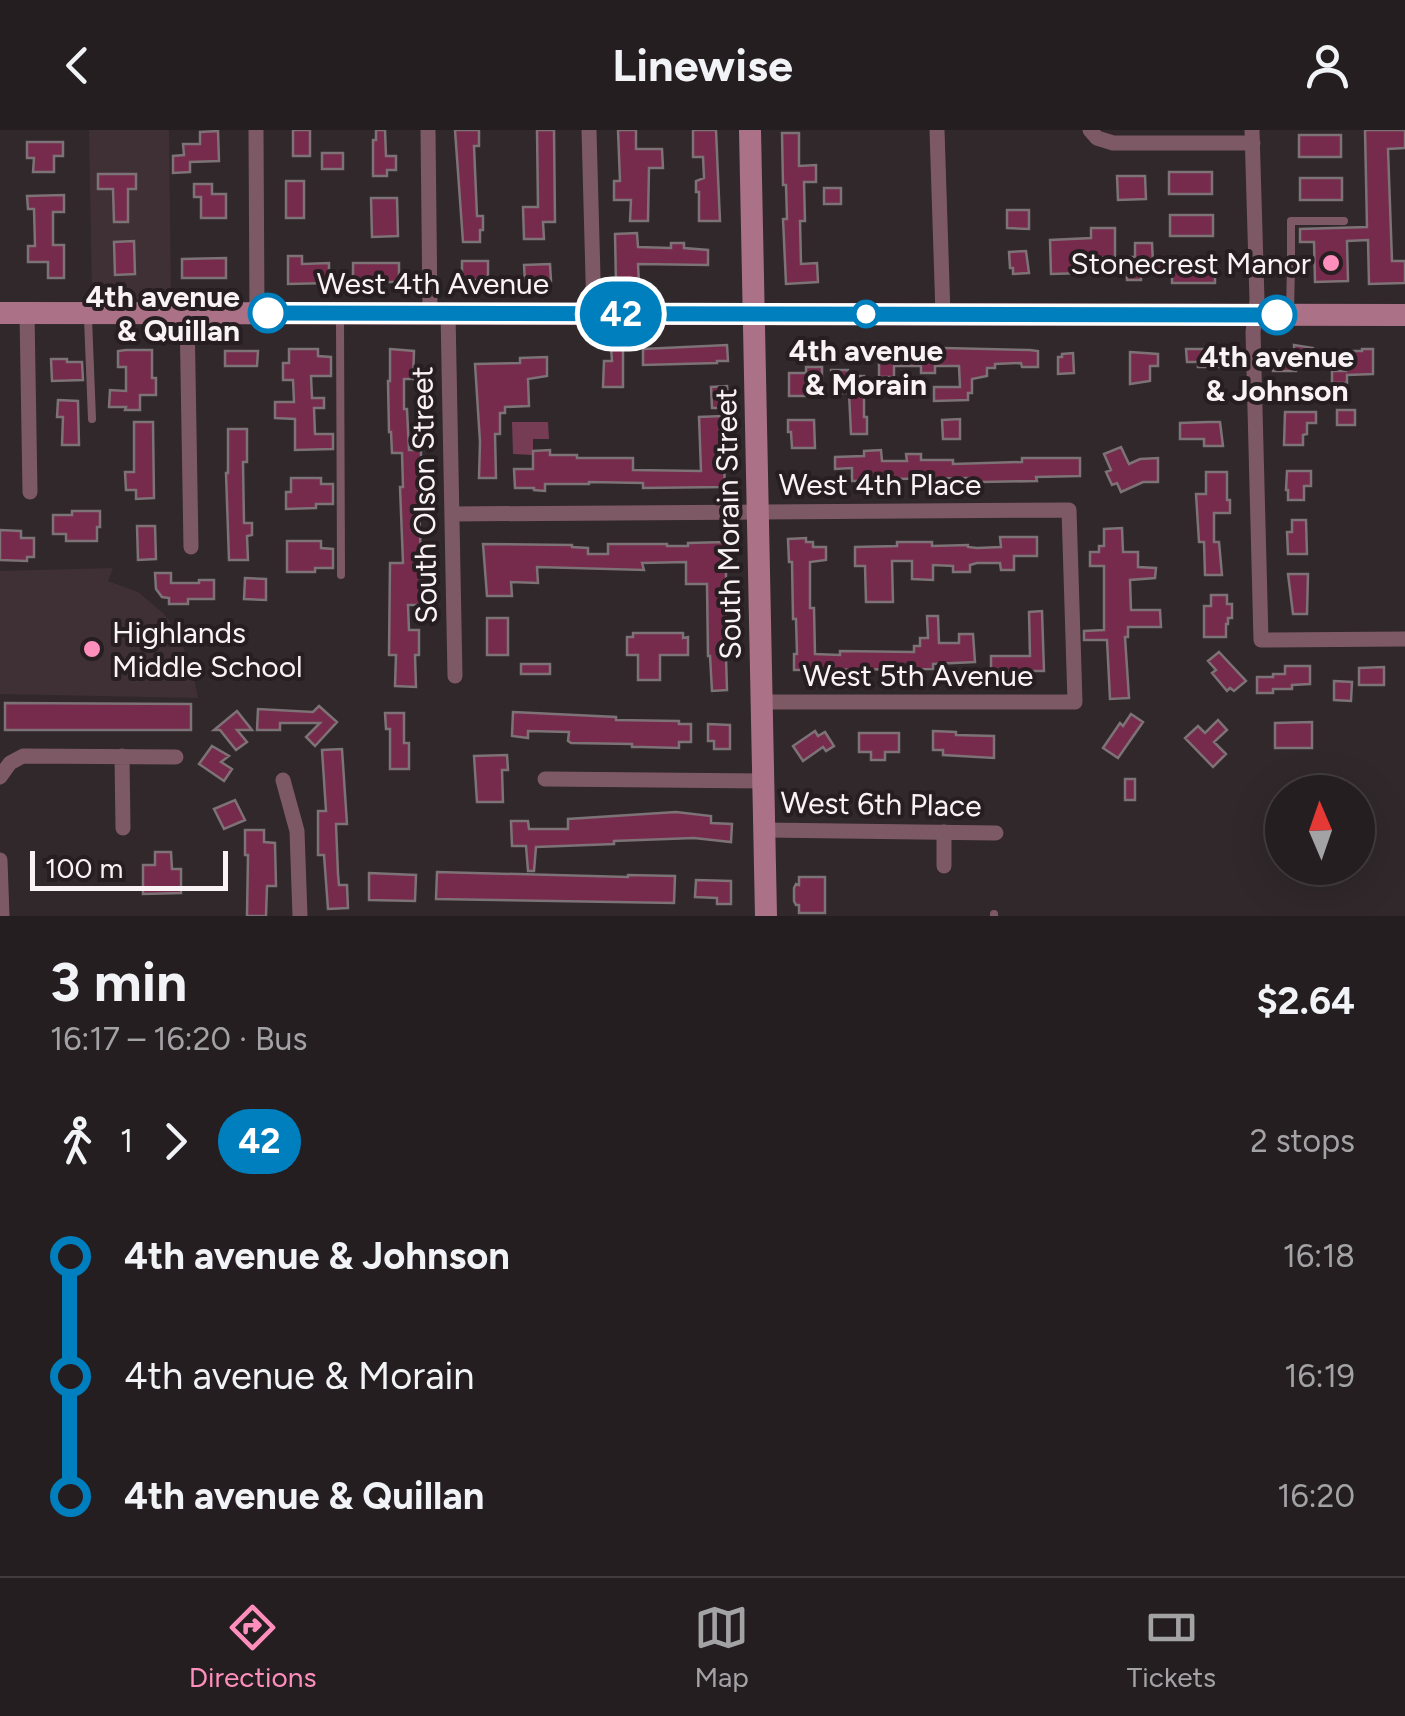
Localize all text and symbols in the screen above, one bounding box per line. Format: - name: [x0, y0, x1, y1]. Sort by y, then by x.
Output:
- icon: back: [50, 38, 105, 93]
- text: Linewise: [612, 38, 793, 92]
- icon: person: [1300, 38, 1355, 93]
- place label: Stonecrest Manor: [1070, 245, 1311, 282]
- marker: Stonecrest Manor: [1320, 252, 1342, 274]
- street label: West 4th Avenue: [317, 265, 549, 302]
- place label: 4th avenue & Quillan: [86, 278, 240, 349]
- line badge: 42: [576, 282, 666, 346]
- text: 42: [600, 293, 642, 335]
- marker: 4th avenue & Quillan: [249, 294, 287, 332]
- marker: 4th avenue & Johnson: [1258, 296, 1296, 334]
- marker: 4th avenue & Morain: [853, 301, 879, 327]
- place label: 4th avenue & Morain: [789, 332, 944, 403]
- place label: 4th avenue & Johnson: [1200, 338, 1355, 409]
- street label: South Olson Street: [403, 366, 445, 624]
- street label: South Morain Street: [707, 388, 749, 660]
- street label: West 4th Place: [779, 466, 981, 503]
- place label: Highlands Middle School: [112, 614, 303, 685]
- marker: Highlands Middle School: [81, 638, 103, 660]
- street label: West 5th Avenue: [803, 657, 1033, 694]
- north arrow: [1265, 775, 1375, 885]
- map controls: [1265, 775, 1375, 885]
- street label: West 6th Place: [780, 784, 982, 824]
- scale bar: [30, 846, 228, 890]
- text: 100 m: [45, 851, 123, 885]
- text: 3 min: [50, 949, 187, 1015]
- text: $2.64: [1256, 978, 1355, 1024]
- text: 16:17 – 16:20 · Bus: [50, 1020, 307, 1058]
- icon: walk: [50, 1114, 105, 1169]
- icon: forward: [148, 1114, 203, 1169]
- text: 42: [238, 1120, 281, 1162]
- text: 1: [120, 1122, 133, 1160]
- text: 2 stops: [1250, 1122, 1355, 1160]
- text: 4th avenue & Johnson: [124, 1233, 510, 1279]
- text: 16:18: [1283, 1237, 1355, 1275]
- text: 4th avenue & Morain: [124, 1353, 475, 1399]
- text: 16:19: [1284, 1357, 1355, 1395]
- text: 4th avenue & Quillan: [124, 1473, 484, 1519]
- text: 16:20: [1277, 1477, 1355, 1515]
- tab: Directions: [189, 1600, 316, 1694]
- tab: Map: [694, 1600, 749, 1694]
- tab: Tickets: [1127, 1600, 1216, 1694]

